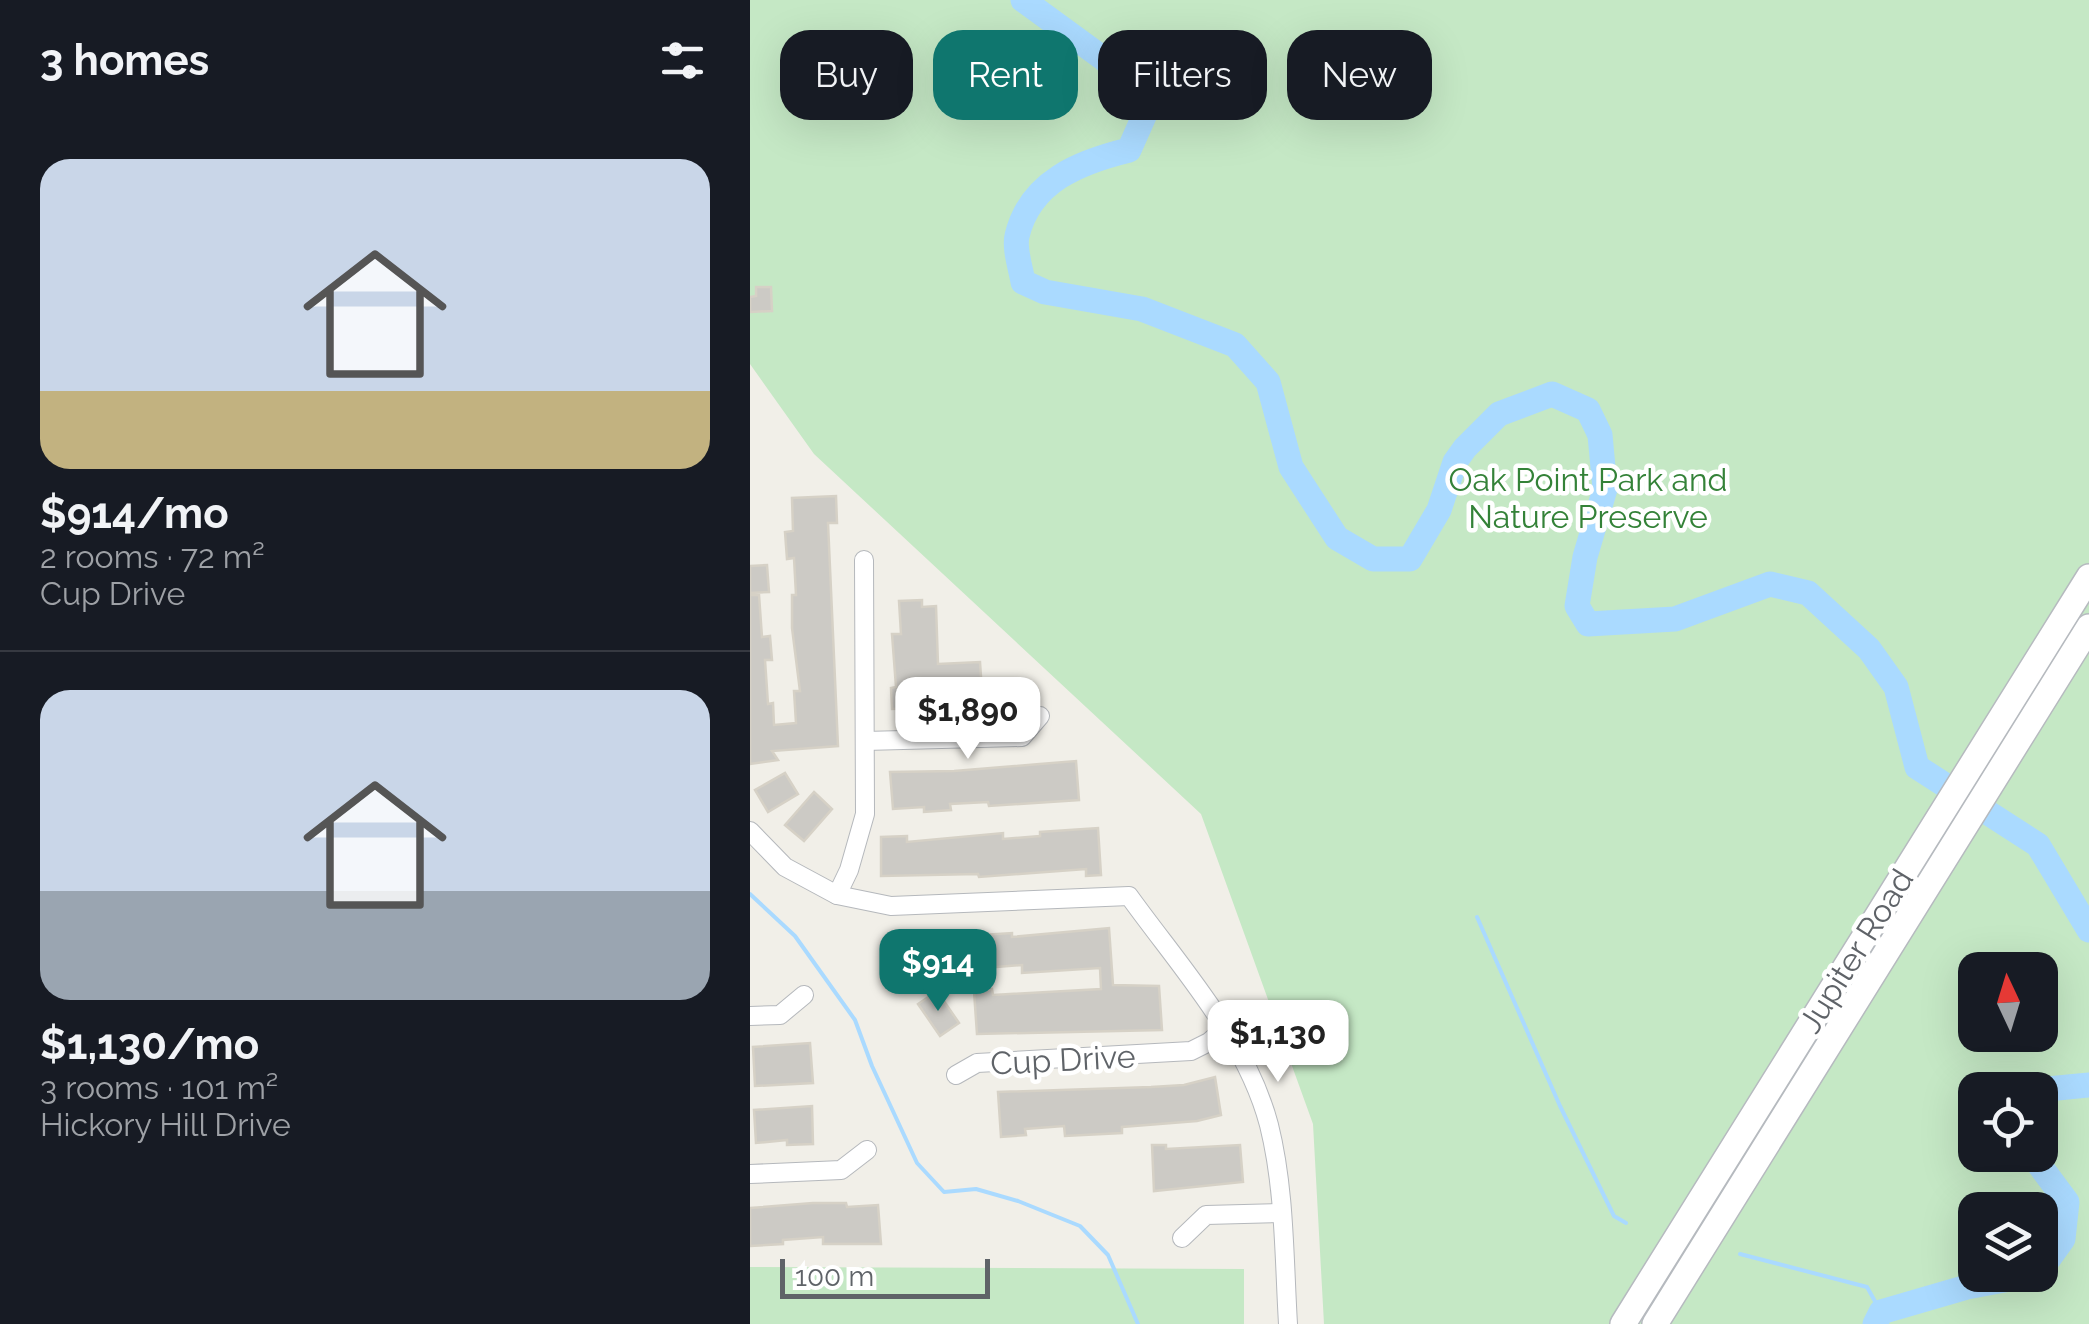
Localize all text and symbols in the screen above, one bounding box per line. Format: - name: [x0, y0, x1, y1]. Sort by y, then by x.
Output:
- chip: Buy: [780, 30, 913, 120]
- chip: Rent: [933, 30, 1078, 120]
- chip: Filters: [1098, 30, 1267, 120]
- chip: New: [1287, 30, 1432, 120]
- icon: filters: [655, 33, 710, 88]
- text: 3 homes: [40, 36, 209, 85]
- icon: home: [285, 224, 465, 404]
- park label: Oak Point Park and Nature Preserve: [1449, 461, 1727, 535]
- text: $914/mo: [40, 489, 229, 538]
- text: 2 rooms · 72 m²: [40, 538, 265, 575]
- text: Cup Drive: [40, 575, 185, 612]
- pin: $1,890: [887, 677, 1049, 762]
- text: $1,890: [917, 691, 1019, 728]
- icon: home: [285, 755, 465, 935]
- street label: Jupiter Road: [1791, 862, 1920, 1039]
- pin: $914: [879, 929, 997, 1014]
- text: $914: [901, 943, 975, 980]
- north arrow: [1958, 952, 2058, 1052]
- map controls: [1958, 952, 2058, 1292]
- pin: $1,130: [1197, 1000, 1359, 1085]
- text: $1,130: [1230, 1014, 1326, 1051]
- text: $1,130/mo: [40, 1020, 259, 1069]
- street label: Cup Drive: [989, 1037, 1136, 1082]
- text: 3 rooms · 101 m²: [40, 1069, 278, 1106]
- button: locate: [1958, 1072, 2058, 1172]
- text: Hickory Hill Drive: [40, 1106, 291, 1143]
- button: layers: [1958, 1192, 2058, 1292]
- scale bar: [780, 1254, 990, 1298]
- text: 100 m: [795, 1260, 874, 1293]

